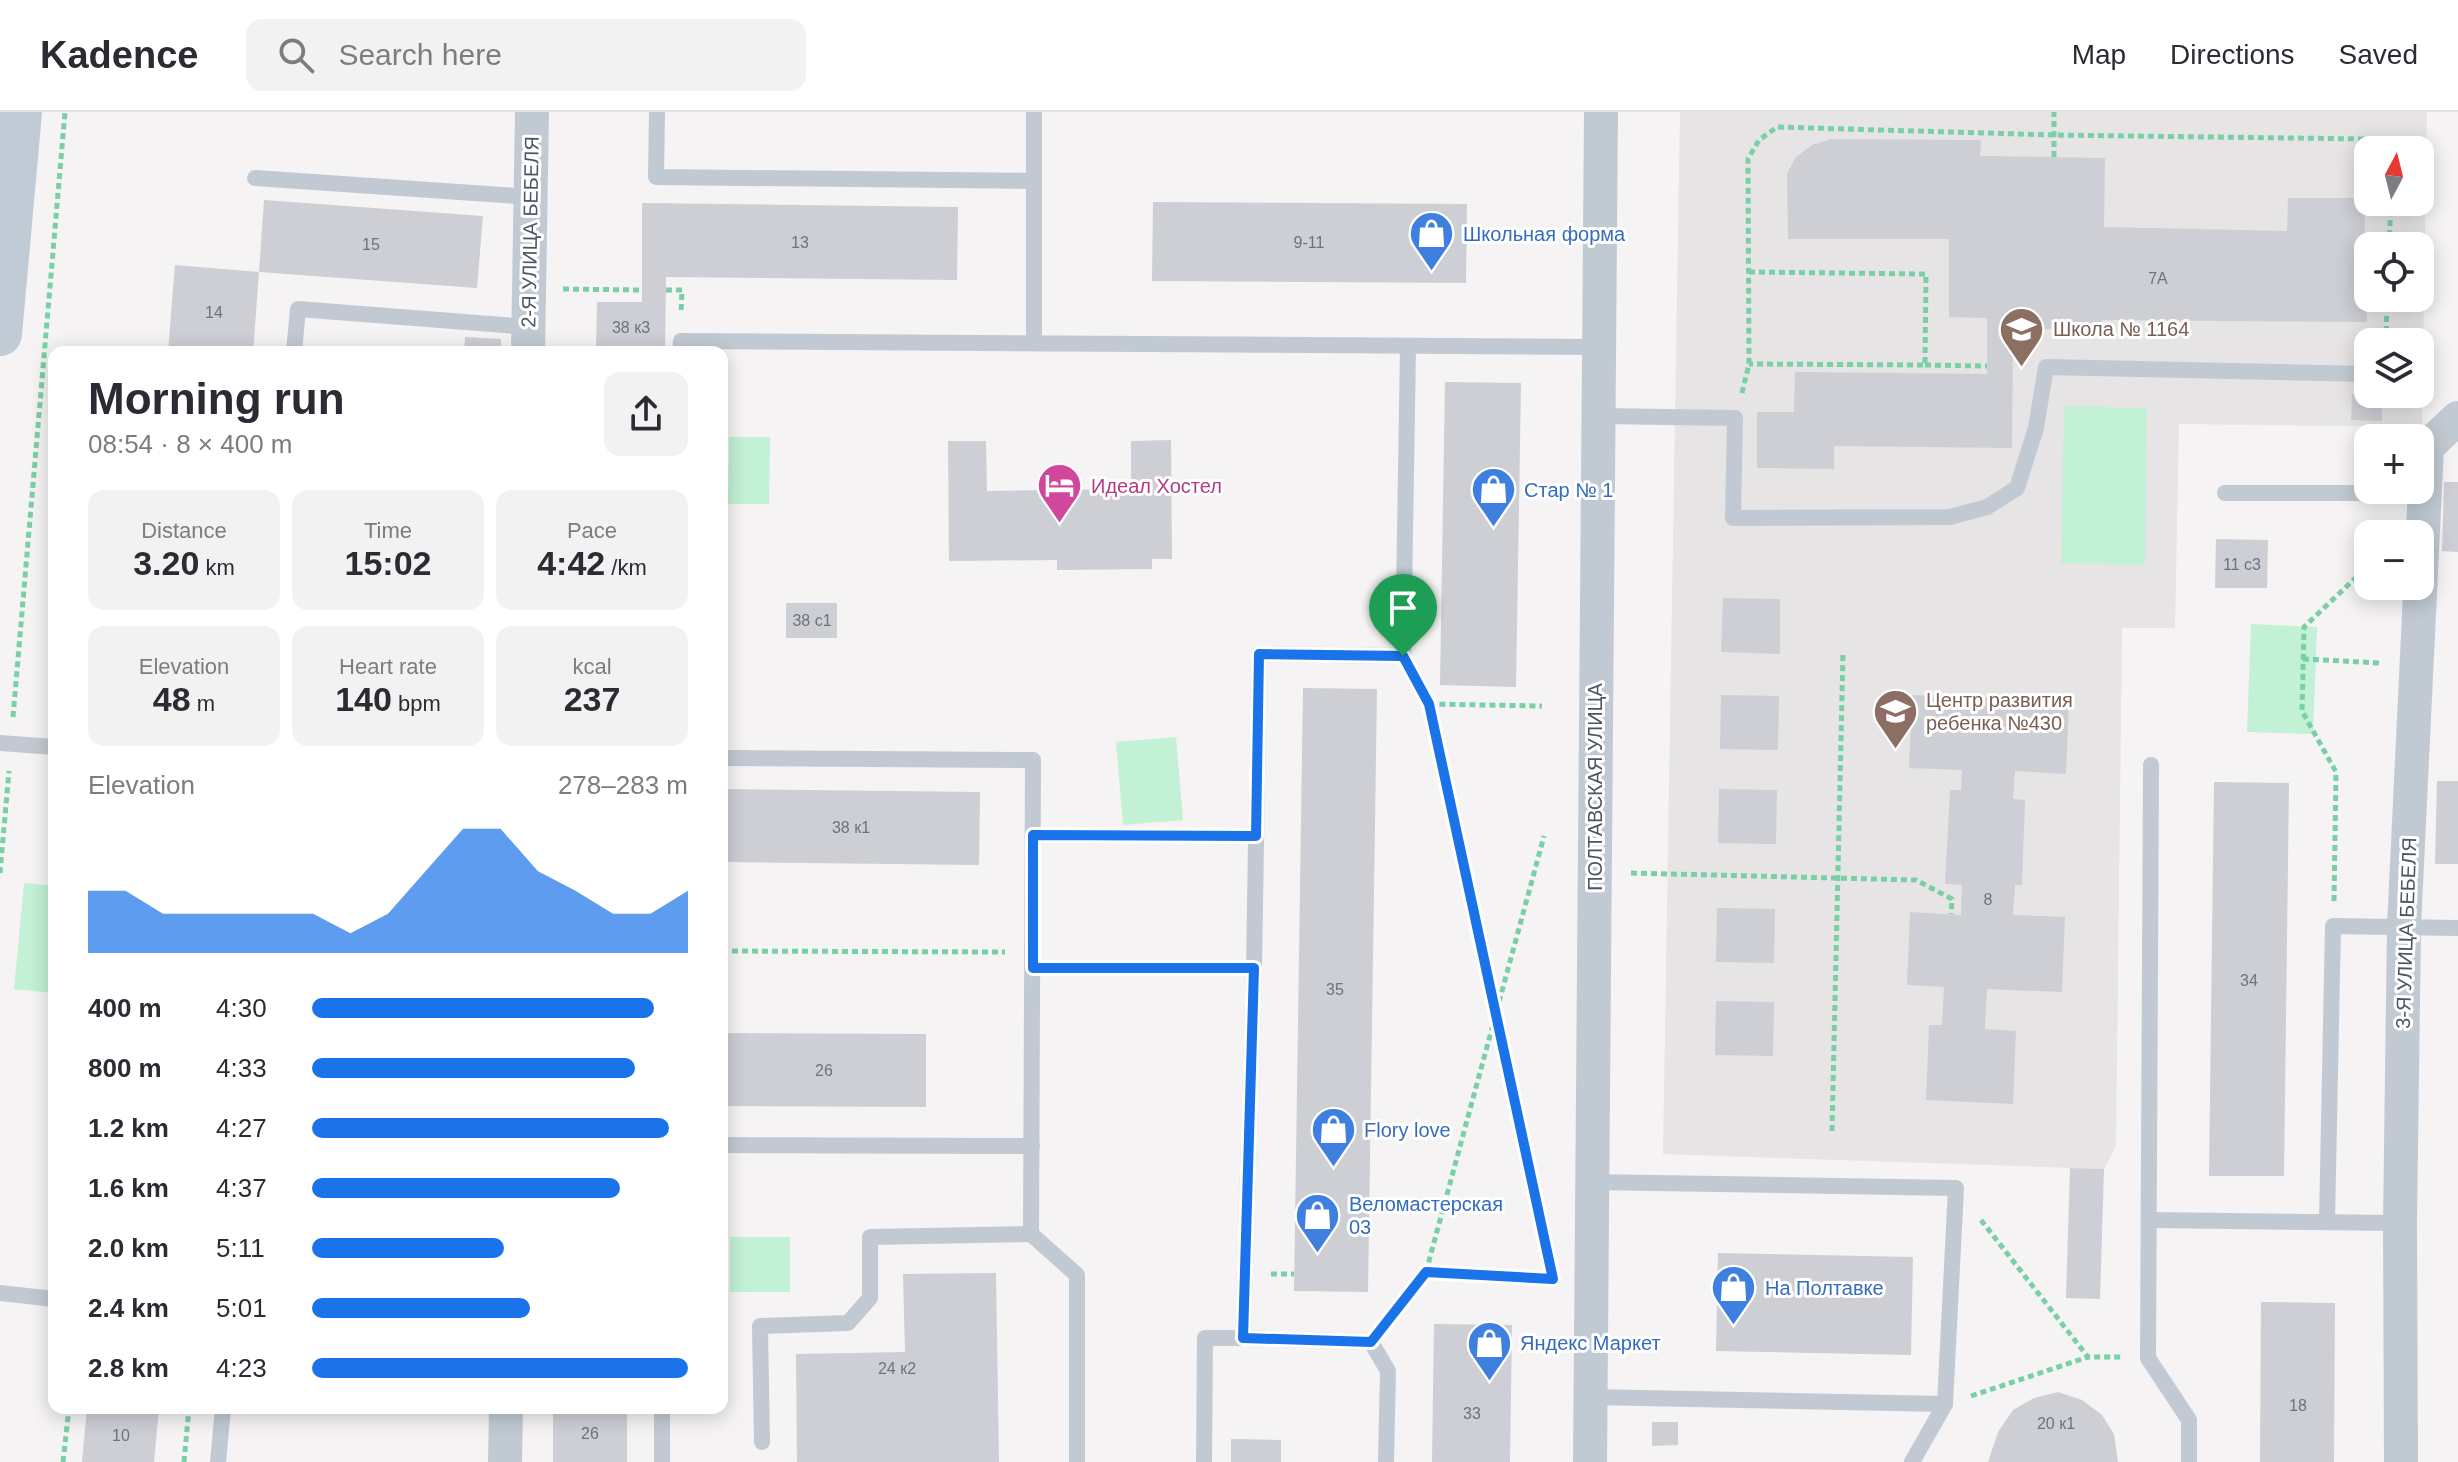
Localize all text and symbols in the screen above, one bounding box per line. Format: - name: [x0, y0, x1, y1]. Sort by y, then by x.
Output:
- search box: [246, 19, 806, 91]
- icon: search: [274, 33, 318, 77]
- text: Kadence: [40, 34, 198, 76]
- text: Search here: [338, 38, 502, 71]
- text: Map: [2072, 39, 2126, 70]
- text: Directions: [2170, 39, 2295, 70]
- text: Saved: [2339, 39, 2418, 70]
- street label: 2-Я УЛИЦА БЕБЕЛЯ: [517, 136, 543, 328]
- north arrow: [2354, 136, 2434, 216]
- map controls: [2354, 136, 2434, 600]
- shop icon: Школьная форма: [1408, 210, 1456, 273]
- place label: Школьная форма: [1463, 223, 1626, 245]
- button: locate: [2354, 232, 2434, 312]
- house number: 13: [791, 234, 809, 251]
- house number: 9-11: [1294, 234, 1325, 251]
- house number: 15: [362, 236, 380, 253]
- house number: 7А: [2148, 270, 2168, 287]
- house number: 14: [205, 304, 223, 321]
- school or university icon: Школа № 1164: [1998, 305, 2046, 368]
- place label: Школа № 1164: [2053, 318, 2189, 340]
- house number: 38 к3: [612, 319, 650, 336]
- button: layers: [2354, 328, 2434, 408]
- button: share: [604, 372, 688, 456]
- text: Morning run: [88, 374, 345, 423]
- button: +: [2354, 424, 2434, 504]
- text: 08:54 · 8 × 400 m: [88, 429, 293, 459]
- hotel icon: Идеал Хостел: [1036, 462, 1084, 525]
- shop icon: Стар № 1: [1469, 466, 1517, 529]
- place label: Идеал Хостел: [1091, 475, 1222, 497]
- place label: Стар № 1: [1524, 479, 1613, 501]
- text: Distance: [141, 518, 227, 543]
- text: Time: [364, 518, 412, 543]
- text: Pace: [567, 518, 617, 543]
- button: −: [2354, 520, 2434, 600]
- text: 3.20: [133, 544, 199, 582]
- text: 15:02: [345, 544, 431, 582]
- text: 4:42: [537, 544, 605, 582]
- text: km: [199, 555, 235, 580]
- text: /km: [605, 555, 647, 580]
- house number: 11 c3: [2223, 556, 2261, 573]
- pin: [1369, 574, 1437, 656]
- icon: arrive: [1381, 586, 1425, 630]
- house number: 38 с1: [792, 612, 832, 629]
- text: Elevation: [139, 654, 229, 679]
- text: Heart rate: [339, 654, 437, 679]
- text: kcal: [572, 654, 612, 679]
- text: 48: [153, 680, 191, 718]
- text: 140: [335, 680, 392, 718]
- text: 237: [564, 680, 620, 718]
- street label: ПОЛТАВСКАЯ УЛИЦА: [1584, 683, 1606, 891]
- school or university icon: Центр развития ребенка №430: [1871, 687, 1919, 750]
- place label: Центр развития ребенка №430: [1926, 689, 2073, 734]
- text: m: [191, 691, 215, 716]
- text: bpm: [392, 691, 441, 716]
- text: Elevation: [88, 770, 195, 800]
- text: 278–283 m: [558, 770, 688, 800]
- house number: 38 к1: [832, 819, 870, 836]
- street label: 3-Я УЛИЦА БЕБЕЛЯ: [2392, 837, 2420, 1029]
- house number: 8: [1984, 891, 1993, 908]
- house number: 34: [2240, 972, 2258, 989]
- house number: 35: [1326, 981, 1344, 998]
- text: 400 m: [88, 993, 162, 1023]
- text: 4:30: [216, 993, 267, 1023]
- text: 800 m: [88, 1053, 162, 1083]
- text: 4:33: [216, 1053, 267, 1083]
- house number: 26: [815, 1062, 833, 1079]
- shop icon: Flory love: [1309, 1106, 1357, 1169]
- text: 1.2 km: [88, 1113, 169, 1143]
- text: 4:27: [216, 1113, 267, 1143]
- place label: Flory love: [1364, 1119, 1451, 1141]
- text: 1.6 km: [88, 1173, 169, 1203]
- text: 4:37: [216, 1173, 267, 1203]
- shop icon: Веломастерская 03: [1294, 1192, 1342, 1255]
- place label: Веломастерская 03: [1349, 1193, 1503, 1238]
- text: 2.0 km: [88, 1233, 169, 1263]
- text: 5:11: [216, 1233, 265, 1263]
- shop icon: На Полтавке: [1710, 1264, 1758, 1327]
- place label: На Полтавке: [1765, 1277, 1884, 1299]
- text: 2.4 km: [88, 1293, 169, 1323]
- text: 5:01: [216, 1293, 267, 1323]
- shop icon: Яндекс Маркет: [1465, 1319, 1513, 1382]
- place label: Яндекс Маркет: [1520, 1332, 1661, 1354]
- text: 2.8 km: [88, 1353, 169, 1383]
- text: 4:23: [216, 1353, 267, 1383]
- house number: 24 к2: [878, 1360, 916, 1377]
- house number: 18: [2289, 1397, 2307, 1414]
- house number: 33: [1463, 1405, 1481, 1422]
- house number: 20 к1: [2037, 1415, 2075, 1432]
- house number: 26: [581, 1425, 599, 1442]
- house number: 10: [112, 1427, 130, 1444]

